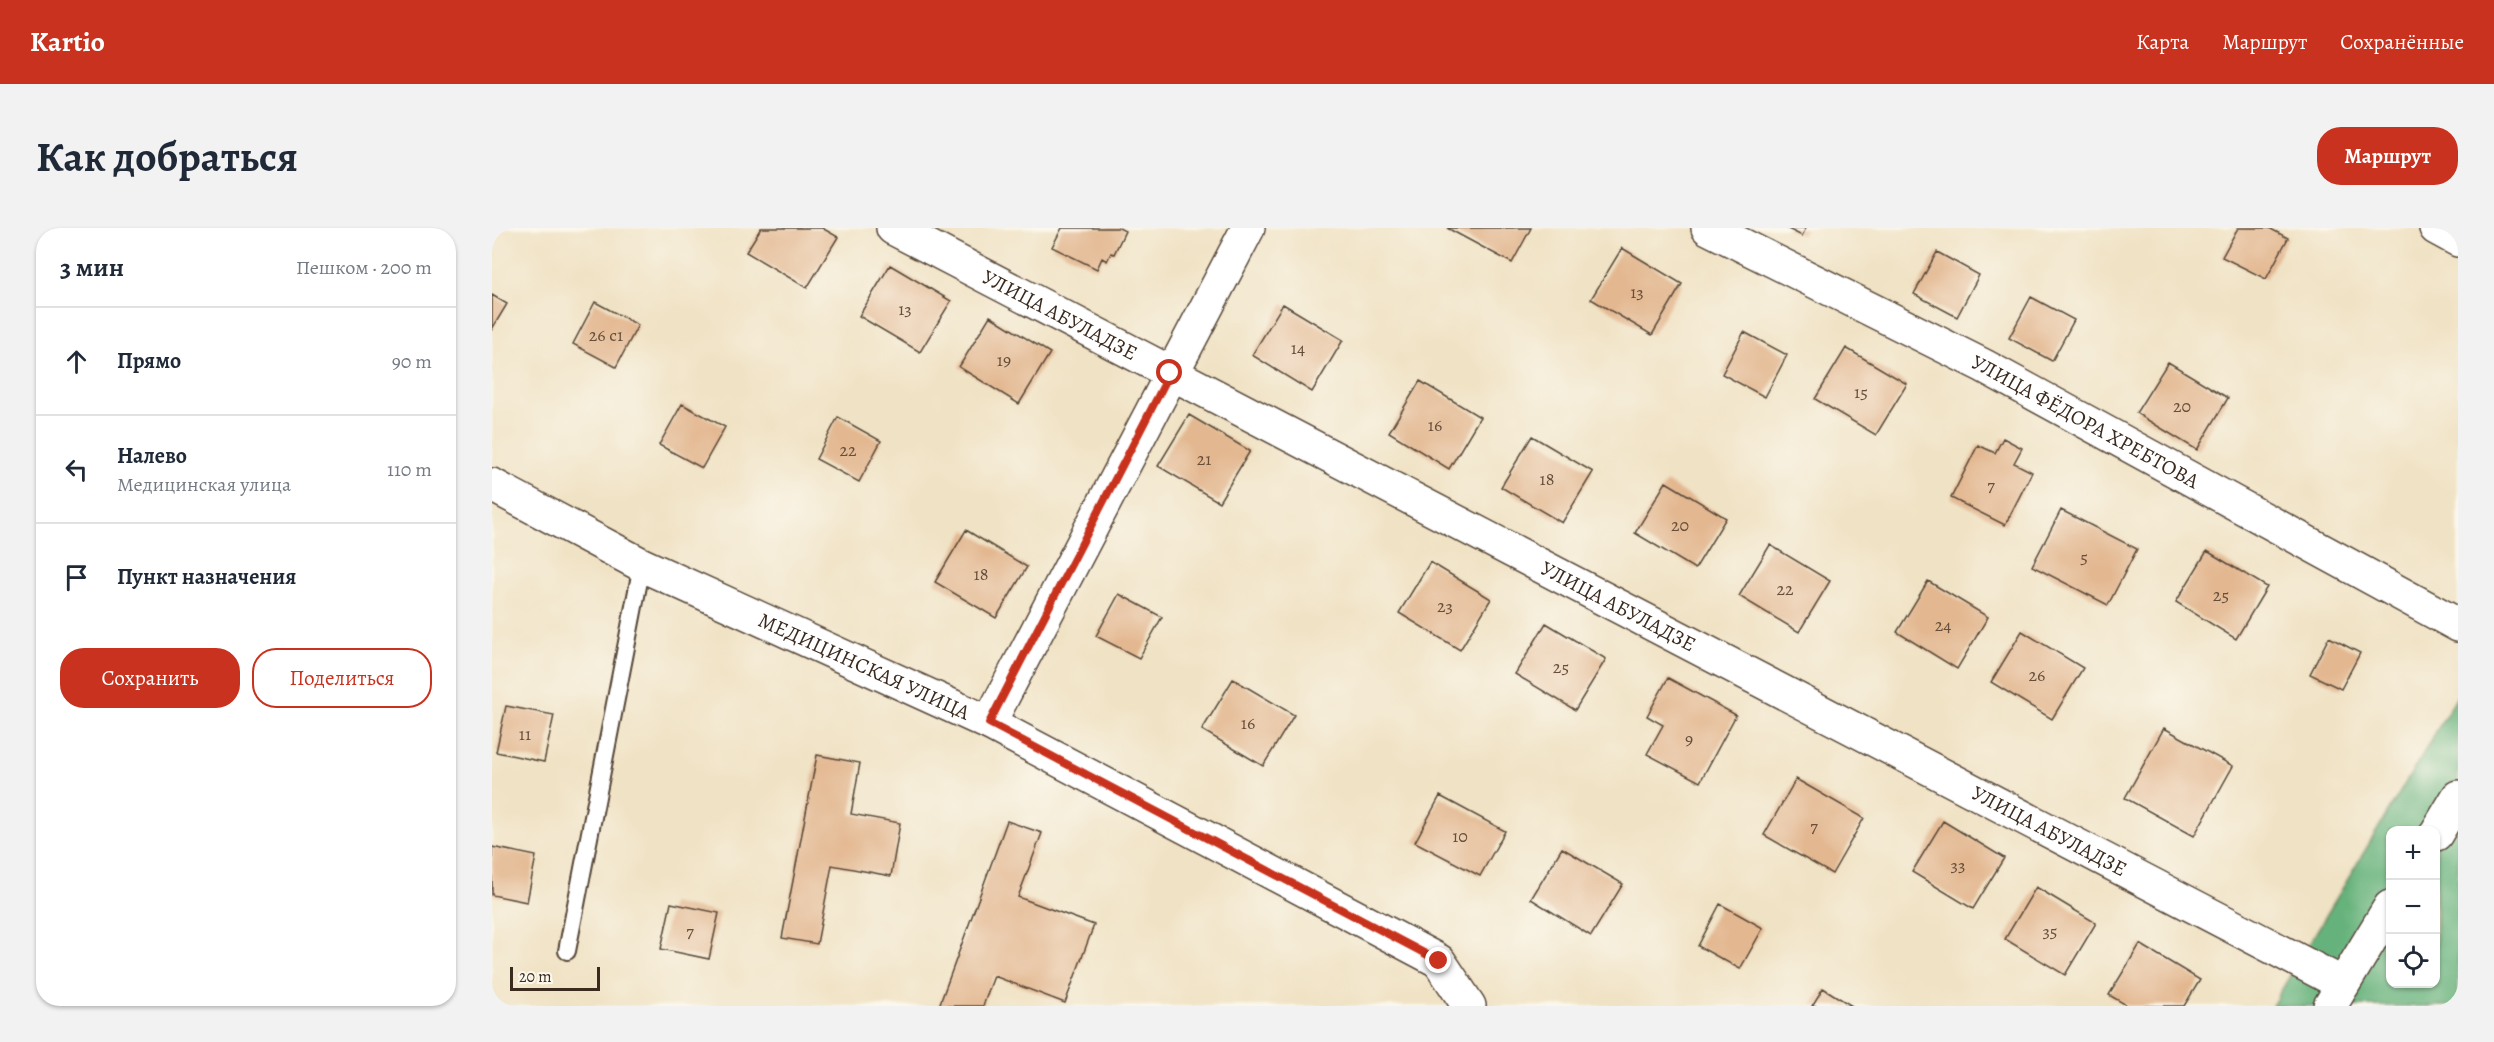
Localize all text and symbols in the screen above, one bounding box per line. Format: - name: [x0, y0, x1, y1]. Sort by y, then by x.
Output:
- text: Kartio: [30, 23, 105, 61]
- text: Карта: [2136, 28, 2189, 56]
- text: Маршрут: [2222, 28, 2307, 56]
- text: Сохранённые: [2340, 28, 2464, 56]
- button: Маршрут: [2317, 127, 2458, 185]
- text: Как добраться: [36, 128, 298, 185]
- text: 3 мин: [60, 250, 124, 285]
- text: Пешком · 200 m: [296, 254, 432, 281]
- street label: УЛИЦА АБУЛАДЗЕ: [977, 263, 1142, 367]
- house number: 13: [1630, 280, 1644, 304]
- house number: 13: [898, 297, 912, 321]
- house number: 26 с1: [589, 323, 623, 347]
- house number: 14: [1291, 336, 1305, 360]
- icon: ahead: [60, 345, 93, 378]
- text: Прямо: [117, 346, 181, 376]
- text: 90 m: [392, 348, 432, 375]
- house number: 19: [997, 348, 1011, 372]
- street label: УЛИЦА ФЁДОРА ХРЕБТОВА: [1967, 348, 2205, 495]
- route start: [1156, 359, 1182, 385]
- house number: 15: [1854, 380, 1868, 404]
- house number: 20: [2173, 394, 2191, 418]
- house number: 16: [1428, 413, 1442, 437]
- house number: 22: [839, 438, 857, 462]
- text: Налево: [117, 441, 187, 471]
- house number: 21: [1197, 447, 1211, 471]
- icon: left: [60, 453, 93, 486]
- text: 110 m: [387, 456, 432, 483]
- house number: 18: [1540, 467, 1554, 491]
- text: Медицинская улица: [117, 471, 291, 498]
- house number: 7: [1987, 473, 1995, 497]
- house number: 20: [1671, 513, 1689, 537]
- house number: 5: [2080, 545, 2088, 569]
- street label: УЛИЦА АБУЛАДЗЕ: [1536, 554, 1701, 658]
- icon: arrive: [60, 561, 93, 594]
- text: Пункт назначения: [117, 562, 296, 592]
- house number: 18: [974, 562, 988, 586]
- house number: 22: [1776, 577, 1794, 601]
- house number: 25: [2213, 583, 2229, 607]
- house number: 23: [1437, 594, 1453, 618]
- street label: МЕДИЦИНСКАЯ УЛИЦА: [754, 606, 975, 727]
- house number: 24: [1935, 613, 1951, 637]
- button: Сохранить: [60, 648, 240, 708]
- button: Поделиться: [252, 648, 432, 708]
- house number: 25: [1553, 655, 1569, 679]
- house number: 26: [2029, 663, 2045, 687]
- house number: 16: [1241, 711, 1255, 735]
- house number: 11: [519, 722, 531, 746]
- house number: 9: [1685, 727, 1693, 751]
- street label: УЛИЦА АБУЛАДЗЕ: [1967, 779, 2132, 883]
- house number: 7: [1810, 814, 1818, 838]
- house number: 10: [1452, 824, 1468, 848]
- map controls: [2386, 826, 2440, 988]
- button: +: [2386, 826, 2440, 880]
- house number: 33: [1951, 853, 1965, 877]
- button: −: [2386, 880, 2440, 934]
- house number: 7: [686, 919, 694, 943]
- house number: 35: [2042, 919, 2058, 943]
- button: locate: [2386, 934, 2440, 988]
- route end: [1425, 947, 1451, 973]
- scale bar: [510, 964, 600, 992]
- text: 20 m: [519, 966, 552, 988]

